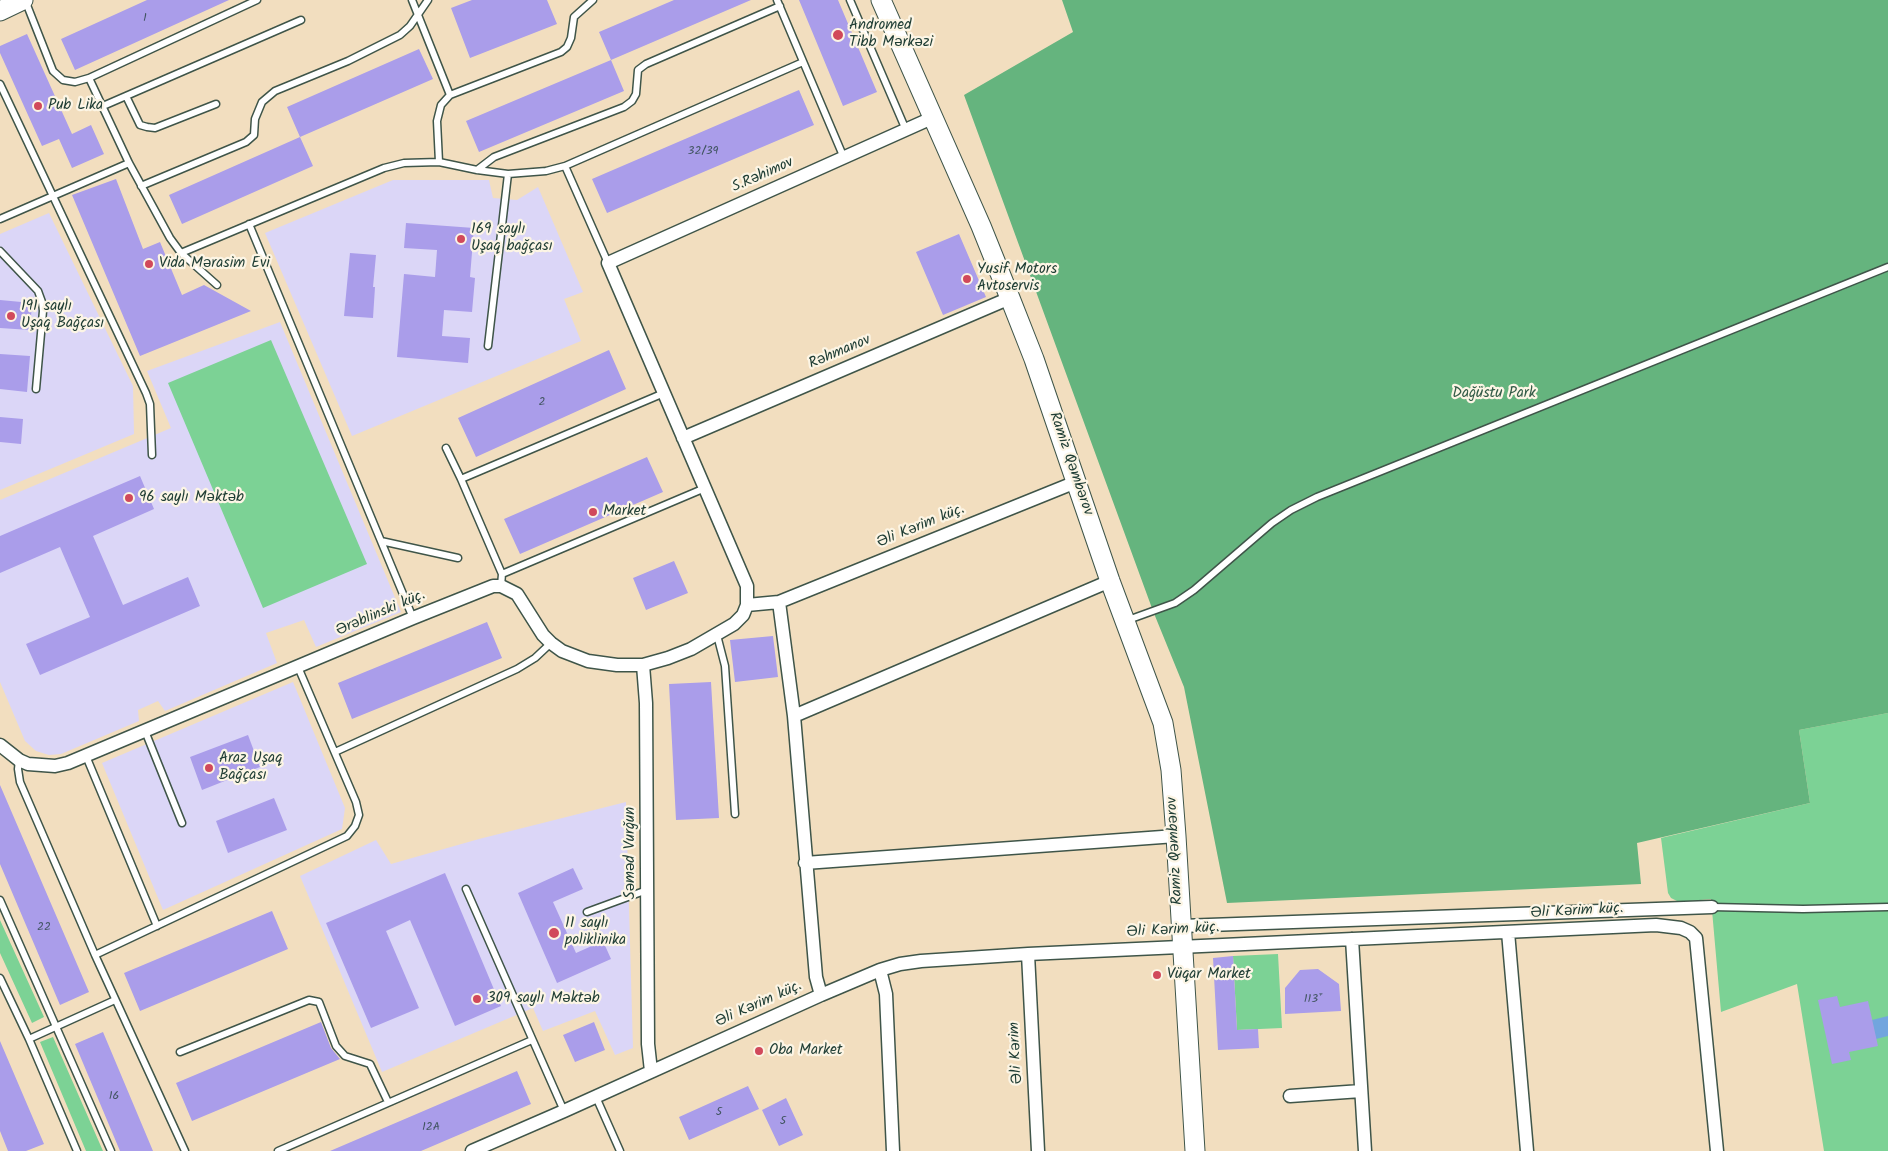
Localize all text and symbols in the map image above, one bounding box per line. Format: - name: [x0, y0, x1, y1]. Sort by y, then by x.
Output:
- house number: 1: [143, 12, 147, 26]
- place label: Andromed Tibb Mərkəzi: [849, 17, 933, 52]
- marker: Andromed Tibb Mərkəzi: [831, 28, 845, 42]
- place label: Pub Lika: [48, 97, 103, 115]
- marker: Pub Lika: [32, 100, 44, 112]
- house number: 32/39: [688, 145, 718, 159]
- street label: S.Rəhimov: [730, 154, 796, 198]
- place label: 169 saylı Uşaq bağçası: [471, 221, 553, 256]
- marker: 169 saylı Uşaq bağçası: [455, 233, 467, 245]
- place label: Vida Mərasim Evi: [159, 255, 270, 273]
- marker: Vida Mərasim Evi: [143, 258, 155, 270]
- place label: Yusif Motors Avtoservis: [977, 261, 1057, 296]
- marker: Yusif Motors Avtoservis: [961, 273, 973, 285]
- place label: 191 saylı Uşaq Bağçası: [21, 298, 104, 333]
- marker: 191 saylı Uşaq Bağçası: [5, 310, 17, 322]
- street label: Rəhmanov: [806, 332, 874, 374]
- park label: Dağüstu Park: [1452, 385, 1536, 403]
- house number: 2: [539, 396, 545, 410]
- street label: Ramiz Qəmbərov: [1044, 410, 1096, 518]
- place label: 96 saylı Məktəb: [139, 489, 244, 507]
- marker: 96 saylı Məktəb: [123, 492, 135, 504]
- street label: Əli Kərim küç.: [875, 501, 967, 553]
- place label: Market: [603, 503, 646, 521]
- marker: Market: [587, 506, 599, 518]
- street label: Ərəblinski küç.: [334, 587, 428, 641]
- place label: Araz Uşaq Bağçası: [219, 750, 282, 785]
- marker: Araz Uşaq Bağçası: [203, 762, 215, 774]
- street label: Ramiz Qəmbərov: [1164, 797, 1188, 905]
- street label: Səməd Vurğun: [622, 807, 640, 899]
- street label: Əli Kərim küç.: [1530, 901, 1624, 923]
- place label: 11 saylı poliklinika: [565, 915, 626, 950]
- street label: Əli Kərim küç.: [1126, 920, 1220, 942]
- house number: 22: [37, 921, 51, 935]
- marker: 11 saylı poliklinika: [547, 926, 561, 940]
- place label: Vüqar Market: [1167, 966, 1251, 984]
- marker: Vüqar Market: [1151, 969, 1163, 981]
- street label: Əli Kərim küç.: [713, 978, 805, 1032]
- place label: 309 saylı Məktəb: [487, 990, 600, 1008]
- marker: 309 saylı Məktəb: [471, 993, 483, 1005]
- house number: 113*: [1304, 993, 1322, 1007]
- street label: Əli Kərim: [1006, 1021, 1028, 1085]
- place label: Oba Market: [769, 1042, 843, 1060]
- marker: Oba Market: [753, 1045, 765, 1057]
- house number: 16: [109, 1090, 119, 1104]
- house number: 5: [716, 1106, 722, 1120]
- house number: 5: [780, 1115, 786, 1129]
- house number: 12A: [422, 1121, 440, 1135]

